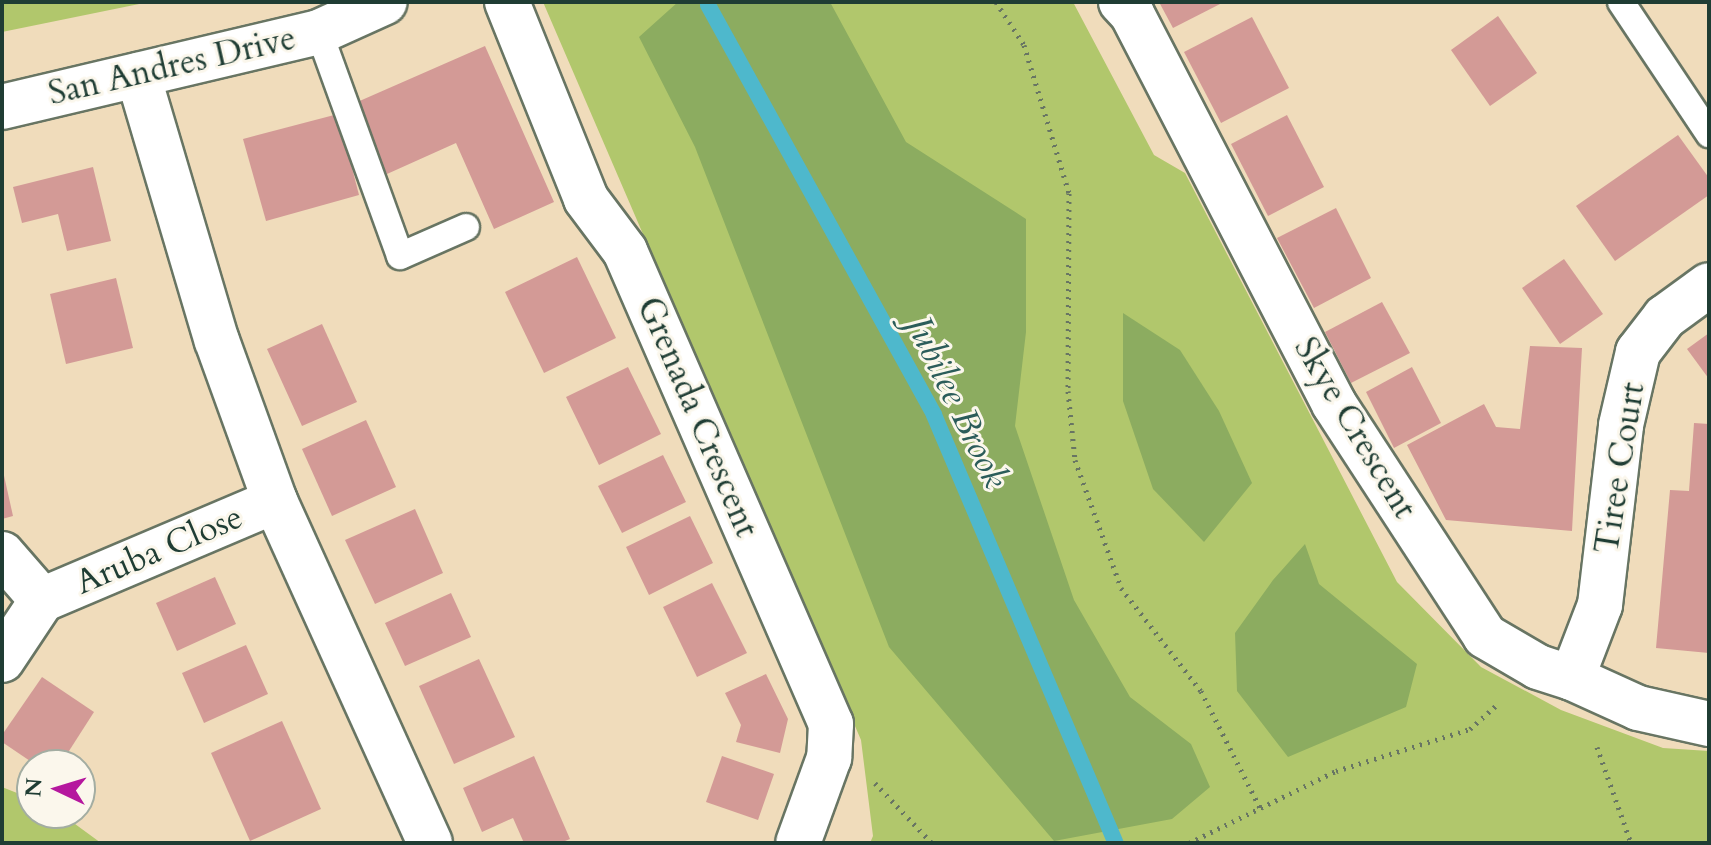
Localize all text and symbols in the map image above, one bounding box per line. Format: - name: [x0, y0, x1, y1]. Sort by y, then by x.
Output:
- street label: San Andres Drive: [44, 18, 300, 114]
- street label: Grenada Crescent: [629, 291, 767, 543]
- water label: Jubilee Brook: [897, 309, 1017, 495]
- street label: Skye Crescent: [1285, 330, 1425, 526]
- street label: Tiree Court: [1586, 379, 1654, 557]
- street label: Aruba Close: [69, 497, 249, 603]
- north arrow: [16, 749, 96, 829]
- text: N: [18, 777, 50, 798]

